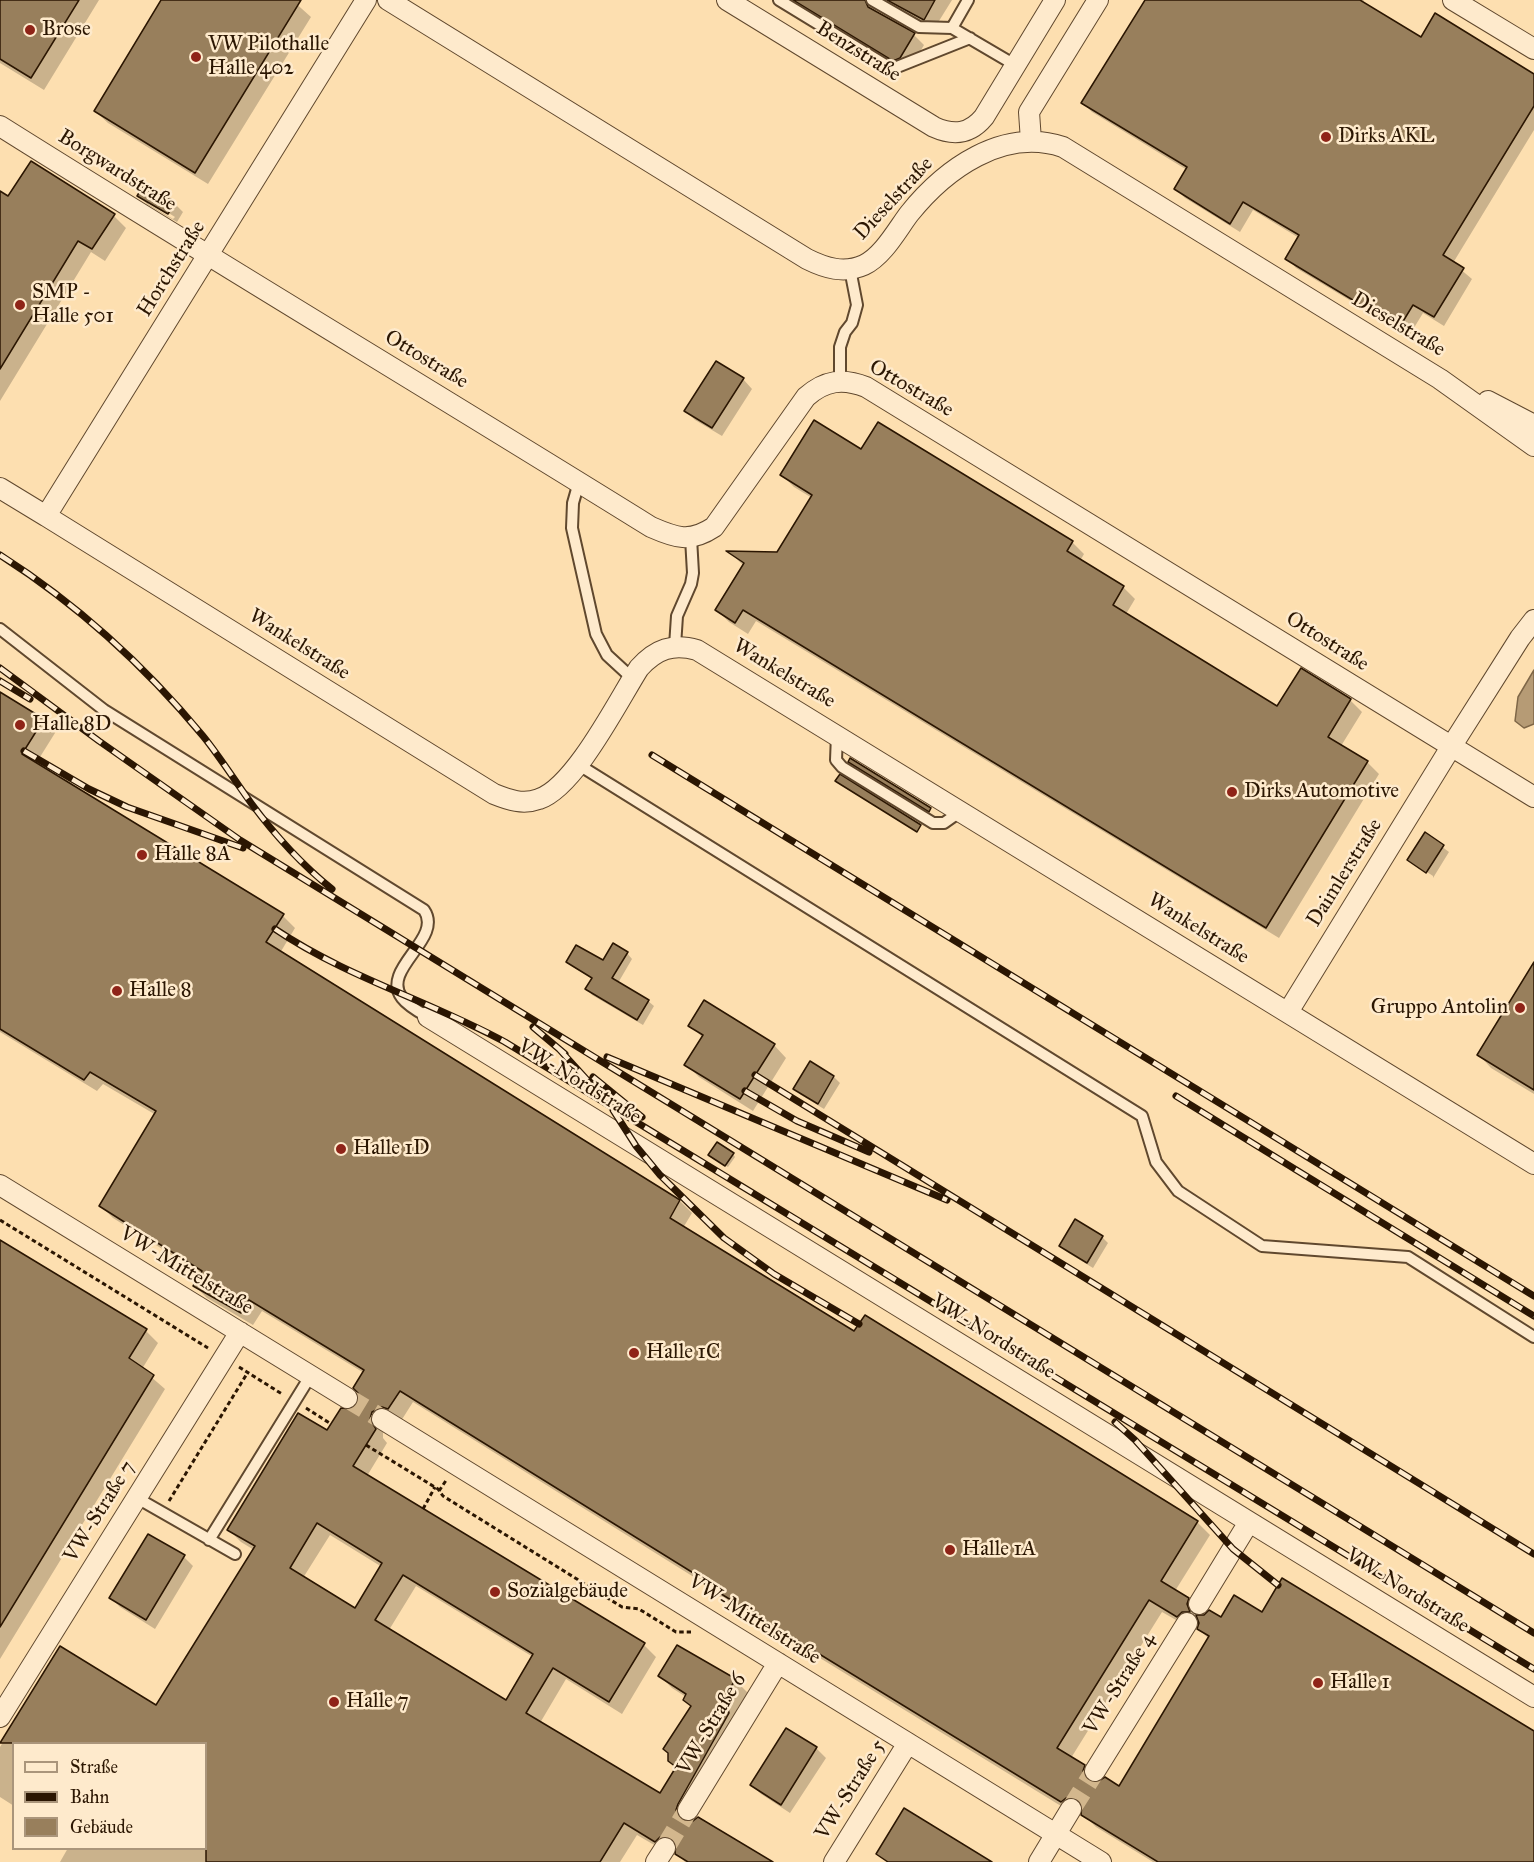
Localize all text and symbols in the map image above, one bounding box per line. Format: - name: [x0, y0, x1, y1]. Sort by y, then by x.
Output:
- street label: Benzstraße: [811, 16, 905, 88]
- place label: Brose: [42, 17, 91, 43]
- marker: Brose: [23, 23, 37, 37]
- place label: VW Pilothalle Halle 402: [208, 32, 329, 82]
- marker: VW Pilothalle Halle 402: [189, 50, 203, 64]
- place label: Dirks AKL: [1338, 124, 1435, 150]
- street label: Borgwardstraße: [53, 125, 181, 217]
- marker: Dirks AKL: [1319, 130, 1333, 144]
- street label: Dieselstraße: [849, 152, 939, 246]
- street label: Horchstraße: [133, 216, 211, 322]
- place label: SMP - Halle 501: [32, 280, 114, 330]
- street label: Dieselstraße: [1347, 287, 1449, 363]
- marker: SMP - Halle 501: [13, 298, 27, 312]
- street label: Ottostraße: [380, 325, 472, 395]
- street label: Ottostraße: [864, 355, 958, 423]
- street label: Wankelstraße: [244, 604, 354, 686]
- street label: Ottostraße: [1281, 607, 1373, 677]
- street label: Wankelstraße: [728, 634, 840, 714]
- place label: Halle 8D: [32, 712, 111, 738]
- marker: Halle 8D: [13, 718, 27, 732]
- place label: Dirks Automotive: [1244, 779, 1399, 805]
- marker: Dirks Automotive: [1225, 785, 1239, 799]
- street label: Daimlerstraße: [1302, 814, 1388, 932]
- place label: Halle 8A: [154, 842, 231, 868]
- marker: Halle 8A: [135, 848, 149, 862]
- street label: Wankelstraße: [1143, 888, 1253, 970]
- place label: Halle 8: [129, 978, 192, 1004]
- marker: Halle 8: [110, 984, 124, 998]
- place label: Gruppo Antolin: [1371, 995, 1508, 1021]
- marker: Gruppo Antolin: [1513, 1001, 1527, 1015]
- street label: VW-Nordstraße: [513, 1034, 645, 1130]
- place label: Halle 1D: [353, 1136, 429, 1162]
- marker: Halle 1D: [334, 1142, 348, 1156]
- street label: VW-Mittelstraße: [115, 1221, 257, 1321]
- street label: VW-Nordstraße: [927, 1289, 1059, 1385]
- place label: Halle 1C: [646, 1340, 720, 1366]
- marker: Halle 1C: [627, 1346, 641, 1360]
- street label: VW-Straße 7: [59, 1457, 141, 1567]
- place label: Halle 1A: [962, 1537, 1036, 1563]
- marker: Halle 1A: [943, 1543, 957, 1557]
- street label: VW-Nordstraße: [1341, 1543, 1473, 1639]
- street label: VW-Mittelstraße: [683, 1569, 825, 1671]
- place label: Sozialgebäude: [507, 1579, 628, 1605]
- marker: Sozialgebäude: [488, 1585, 502, 1599]
- street label: VW-Straße 4: [1079, 1628, 1161, 1740]
- street label: VW-Straße 6: [672, 1669, 752, 1779]
- place label: Halle 1: [1330, 1670, 1390, 1696]
- marker: Halle 1: [1311, 1676, 1325, 1690]
- place label: Halle 7: [346, 1689, 409, 1715]
- marker: Halle 7: [327, 1695, 341, 1709]
- street label: VW-Straße 5: [810, 1735, 892, 1845]
- legend: [12, 1742, 207, 1850]
- text: Straße: [70, 1756, 118, 1778]
- text: Bahn: [70, 1786, 109, 1808]
- text: Gebäude: [70, 1816, 133, 1838]

